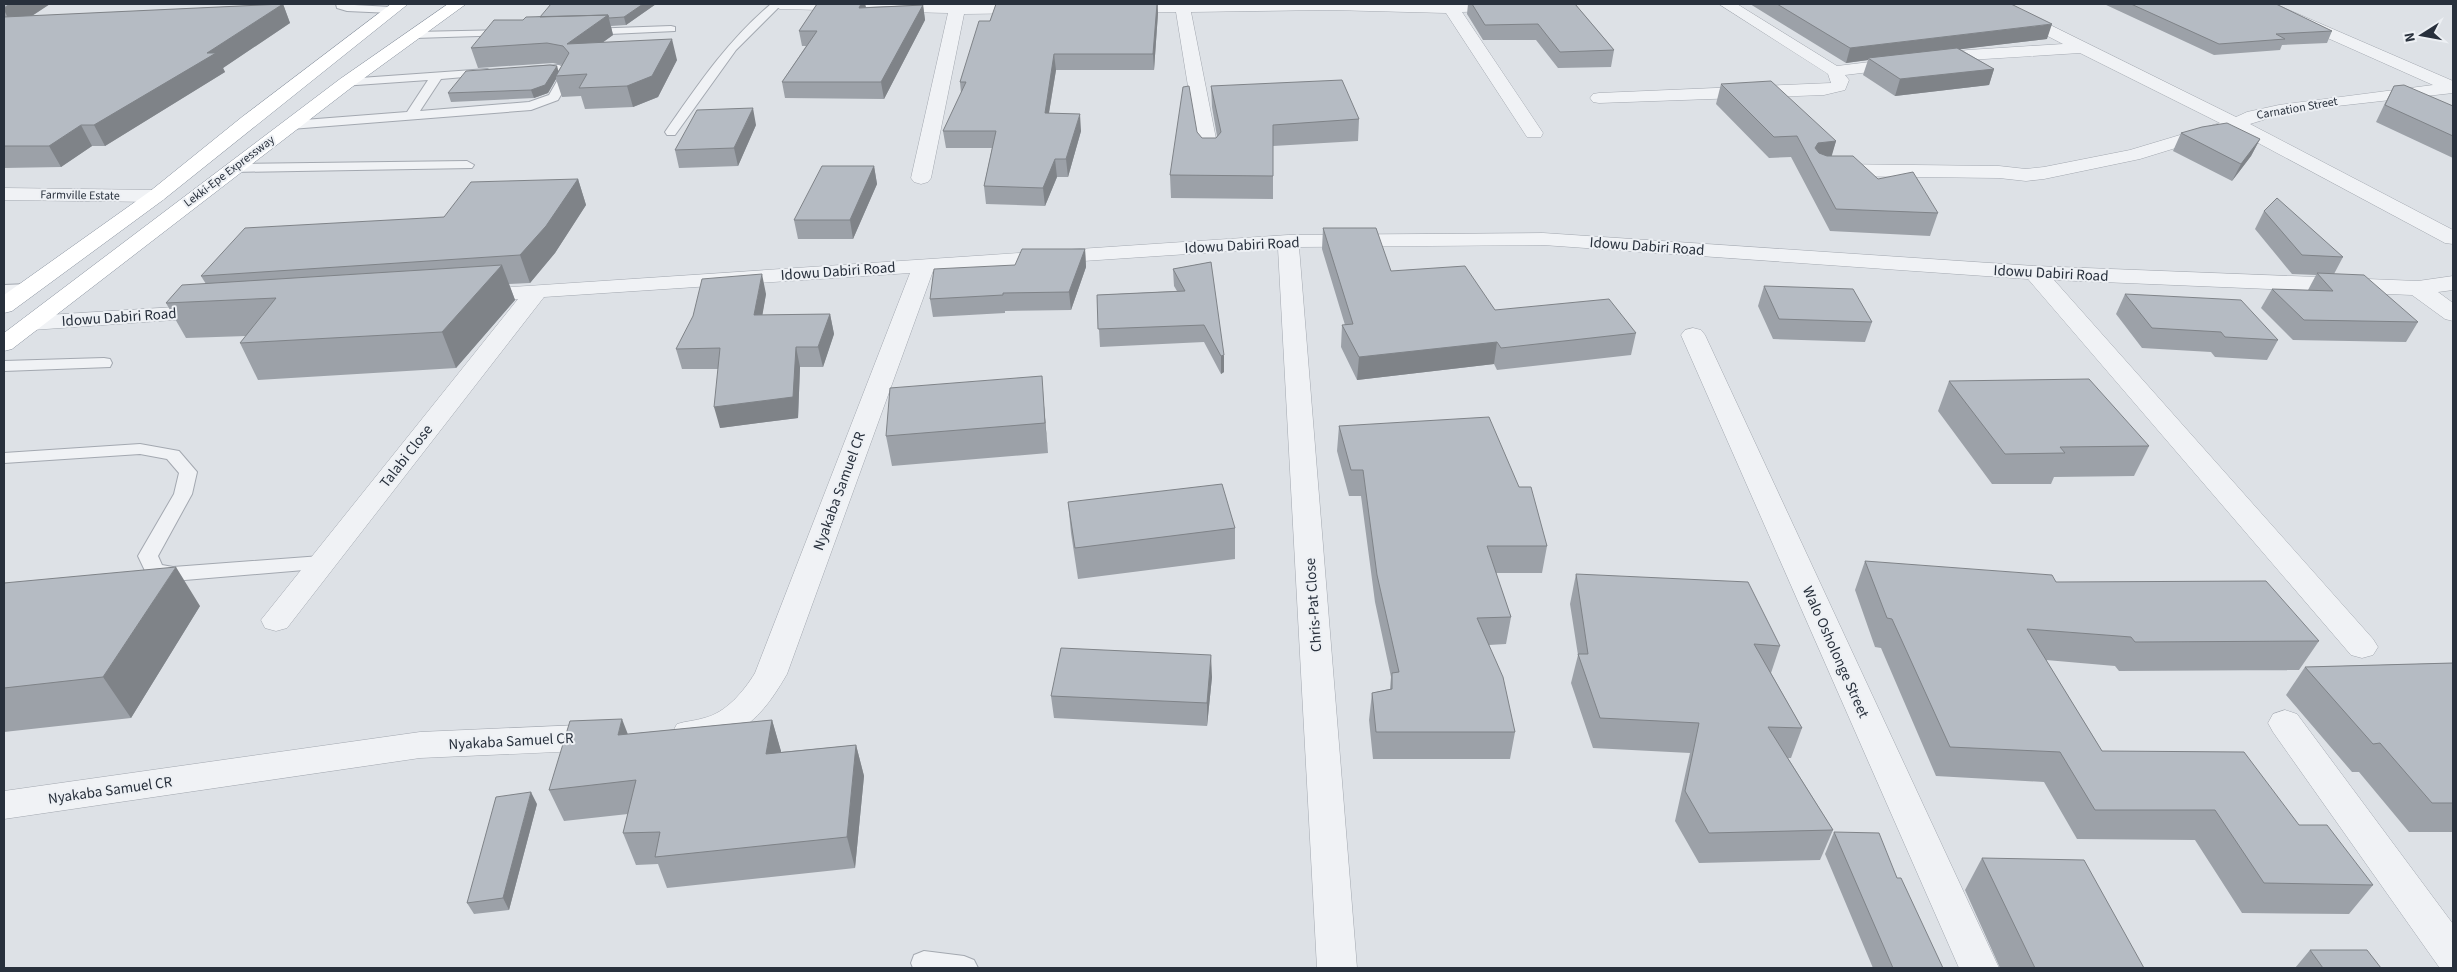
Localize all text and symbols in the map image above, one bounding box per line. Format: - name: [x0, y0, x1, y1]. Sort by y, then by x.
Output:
- north arrow: [2397, 10, 2447, 60]
- text: N: [2400, 31, 2421, 44]
- street label: Carnation Street: [2255, 93, 2339, 124]
- street label: Lekki-Epe Expressway: [180, 131, 279, 211]
- street label: Farmville Estate: [40, 186, 120, 205]
- street label: Idowu Dabiri Road: [1184, 232, 1300, 259]
- street label: Idowu Dabiri Road: [1589, 232, 1705, 261]
- street label: Idowu Dabiri Road: [780, 257, 896, 286]
- street label: Idowu Dabiri Road: [1993, 260, 2109, 287]
- street label: Idowu Dabiri Road: [61, 303, 177, 332]
- street label: Talabi Close: [375, 420, 438, 492]
- street label: Nyakaba Samuel CR: [808, 428, 871, 553]
- street label: Chris-Pat Close: [1300, 557, 1327, 653]
- street label: Walo Osholonge Street: [1797, 583, 1874, 721]
- street label: Nyakaba Samuel CR: [448, 728, 574, 755]
- street label: Nyakaba Samuel CR: [47, 771, 174, 810]

